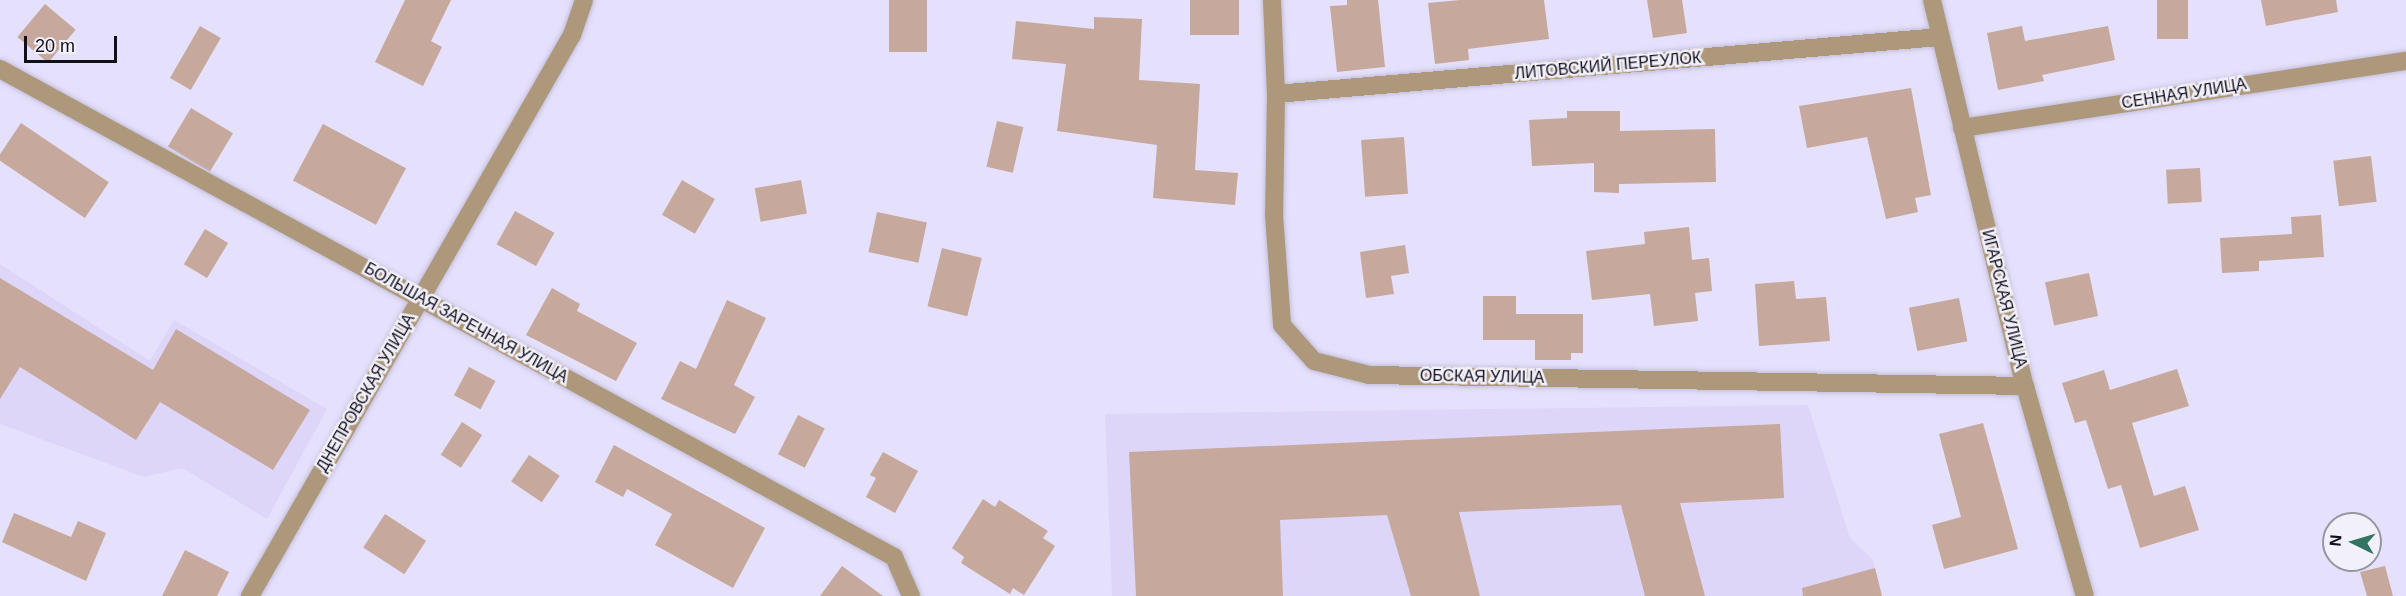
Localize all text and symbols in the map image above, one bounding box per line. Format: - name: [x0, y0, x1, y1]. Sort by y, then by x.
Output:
- scale bar: [27, 24, 120, 62]
- text: 20 m: [35, 36, 75, 56]
- street label: ЛИТОВСКИЙ ПЕРЕУЛОК: [1514, 48, 1702, 84]
- street label: СЕННАЯ УЛИЦА: [2120, 75, 2248, 113]
- street label: ИГАРСКАЯ УЛИЦА: [1978, 228, 2030, 370]
- street label: БОЛЬШАЯ ЗАРЕЧНАЯ УЛИЦА: [361, 259, 571, 387]
- street label: ДНЕПРОВСКАЯ УЛИЦА: [313, 311, 419, 475]
- street label: ОБСКАЯ УЛИЦА: [1420, 366, 1544, 388]
- north arrow: [2322, 512, 2382, 572]
- text: N: [2327, 534, 2345, 547]

